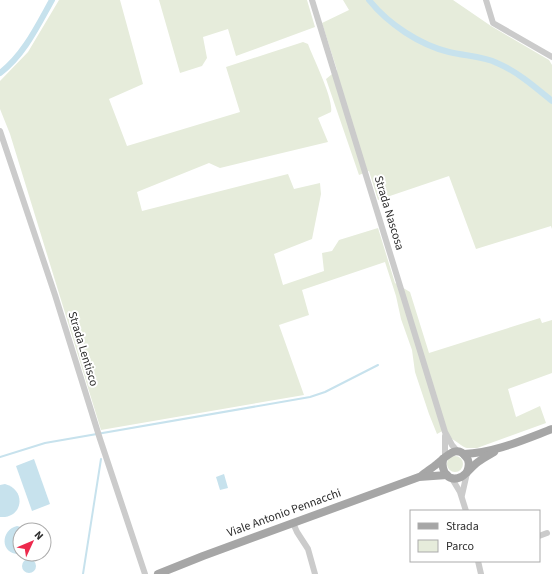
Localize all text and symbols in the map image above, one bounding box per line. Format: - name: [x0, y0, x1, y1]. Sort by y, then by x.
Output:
- street label: Strada Nascosa: [370, 174, 408, 252]
- street label: Strada Lentisco: [64, 310, 102, 388]
- street label: Viale Antonio Pennacchi: [225, 484, 343, 542]
- legend: [410, 510, 540, 562]
- text: Strada: [446, 518, 479, 535]
- north arrow: [12, 522, 52, 562]
- text: N: [31, 528, 47, 543]
- text: Parco: [446, 538, 474, 555]

